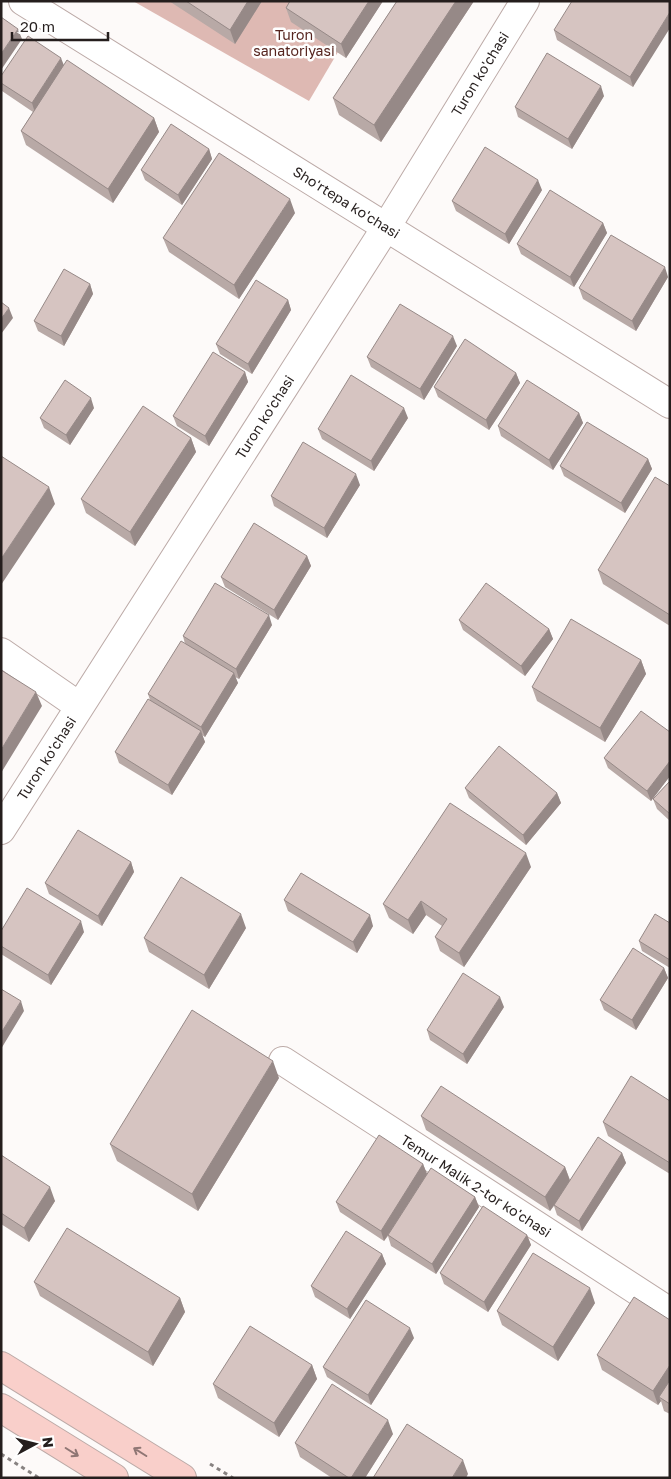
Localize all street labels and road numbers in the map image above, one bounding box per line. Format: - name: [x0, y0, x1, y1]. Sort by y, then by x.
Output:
- street label: Turon ko'chasi: [447, 28, 512, 119]
- street label: Sho'rtepa ko'chasi: [290, 162, 403, 242]
- street label: Turon ko'chasi: [231, 372, 297, 462]
- street label: Turon ko'chasi: [13, 713, 79, 803]
- street label: Temur Malik 2-tor ko'chasi: [398, 1131, 555, 1241]

